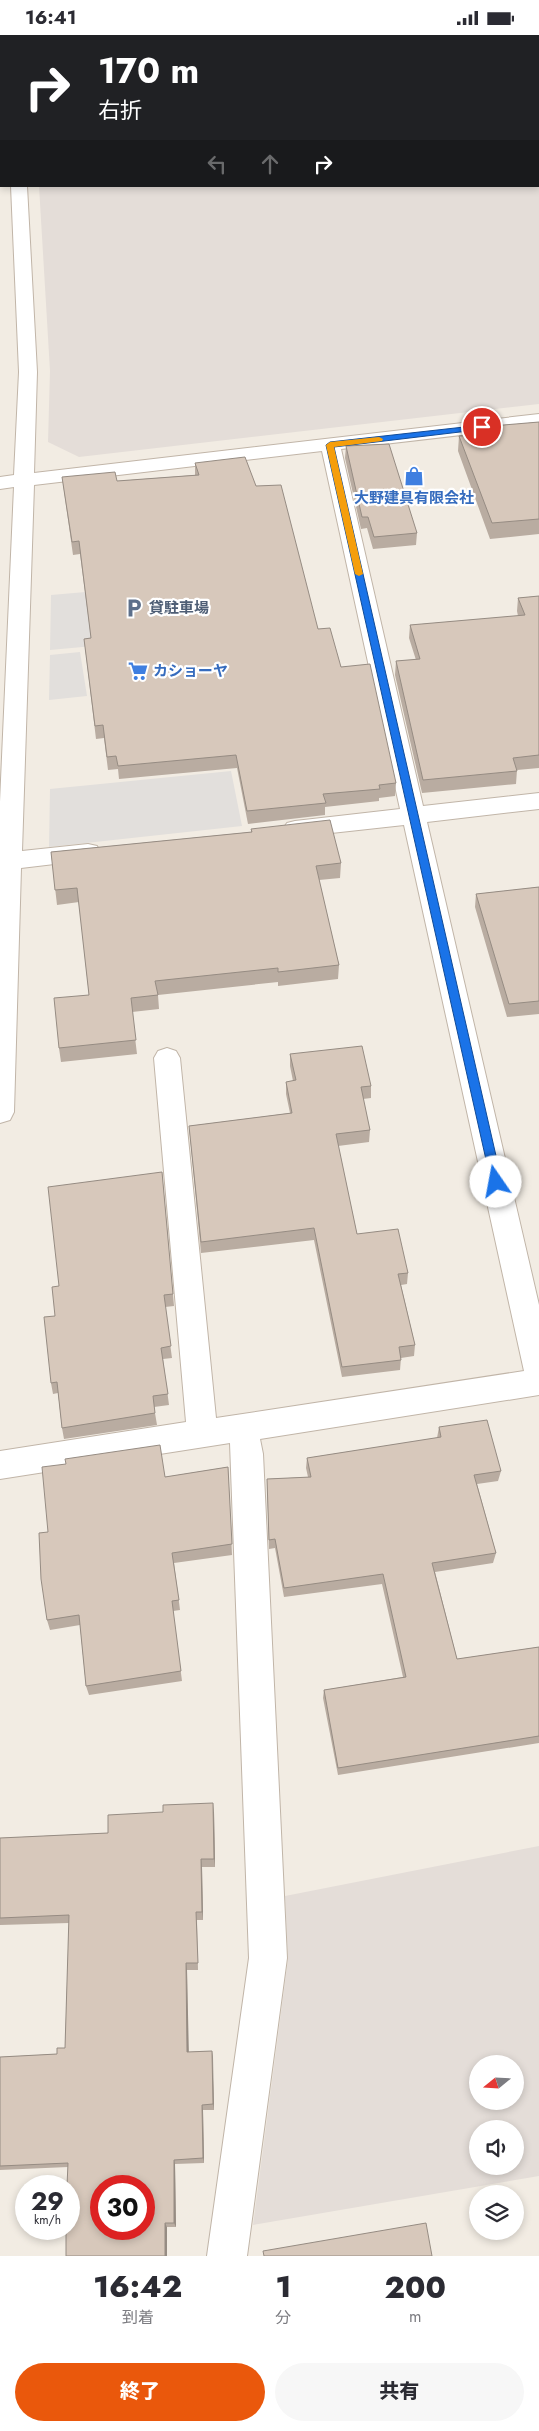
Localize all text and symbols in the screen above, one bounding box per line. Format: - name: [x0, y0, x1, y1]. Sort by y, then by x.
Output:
- text: 16:41: [25, 4, 76, 31]
- text: 170 m: [98, 46, 199, 96]
- icon: right: [15, 55, 80, 120]
- text: 右折: [98, 94, 142, 126]
- icon: left: [203, 150, 231, 178]
- icon: ahead: [256, 150, 284, 178]
- icon: right: [309, 150, 337, 178]
- pin: [461, 406, 503, 448]
- icon: arrive: [468, 413, 496, 441]
- shop icon: 大野建具有限会社: [403, 465, 425, 487]
- place label: 大野建具有限会社: [354, 487, 474, 509]
- parking icon: 貸駐車場: [123, 597, 145, 619]
- place label: 貸駐車場: [149, 597, 209, 619]
- supermarket icon: カショーヤ: [127, 660, 149, 682]
- place label: カショーヤ: [153, 660, 228, 682]
- position arrow: [469, 1155, 521, 1207]
- north arrow: [469, 2055, 524, 2110]
- map controls: [469, 2055, 524, 2240]
- button: sound: [469, 2120, 524, 2175]
- speed limit sign: 30: [90, 2175, 155, 2240]
- text: 29: [31, 2183, 64, 2219]
- button: layers: [469, 2185, 524, 2240]
- text: km/h: [34, 2211, 61, 2229]
- text: 16:42: [93, 2265, 182, 2308]
- text: 1: [275, 2265, 291, 2308]
- text: 200: [385, 2266, 446, 2309]
- text: m: [409, 2305, 421, 2328]
- text: 到着: [122, 2306, 154, 2329]
- text: 分: [275, 2306, 291, 2329]
- button: 終了: [15, 2363, 265, 2421]
- button: 共有: [275, 2363, 524, 2421]

